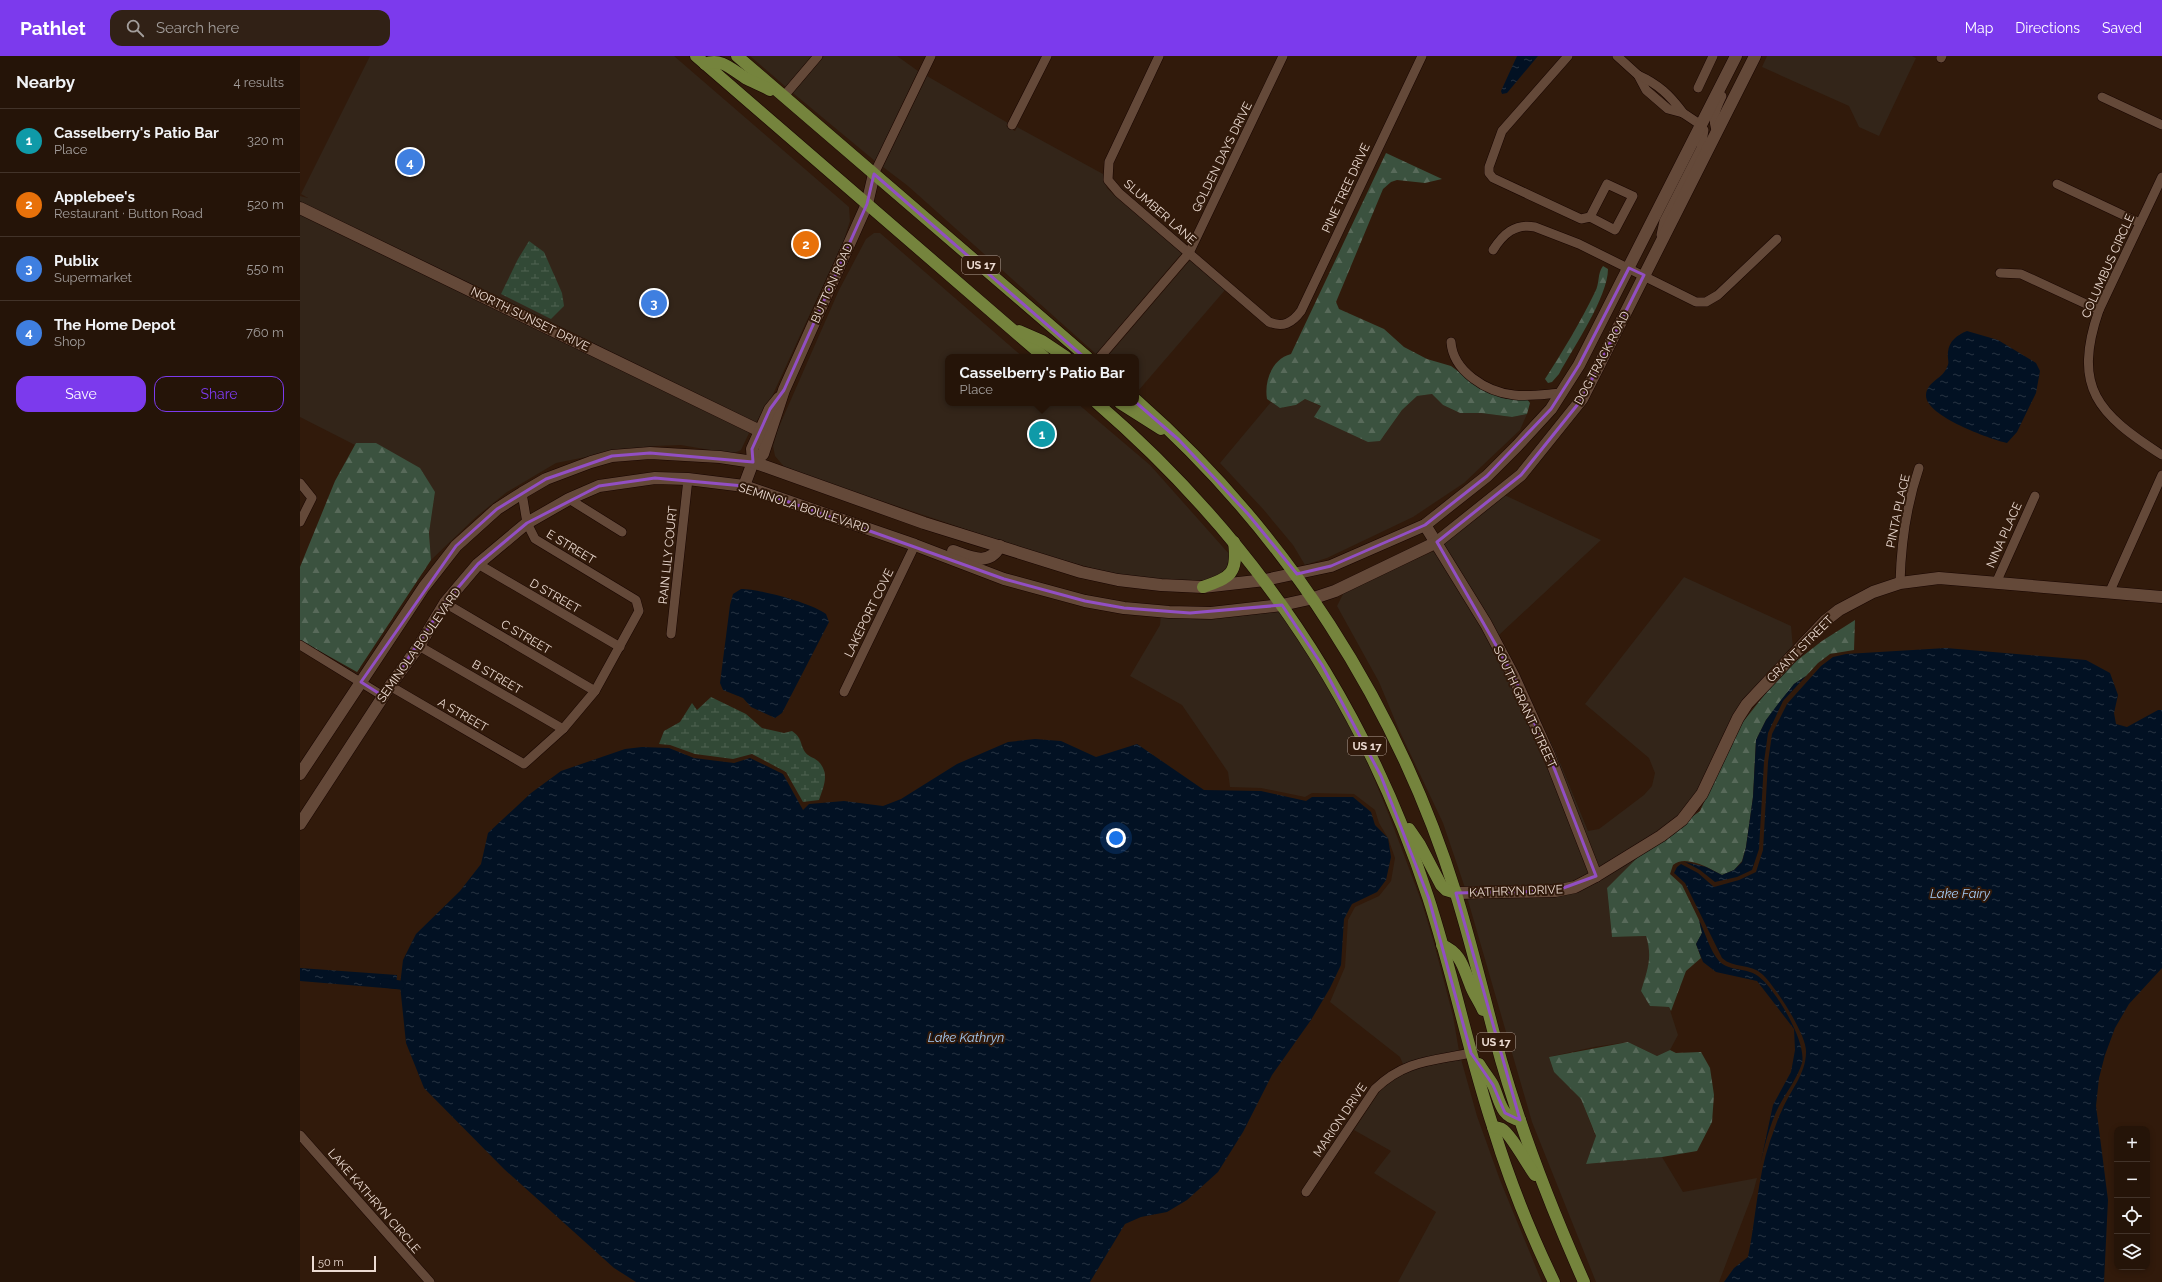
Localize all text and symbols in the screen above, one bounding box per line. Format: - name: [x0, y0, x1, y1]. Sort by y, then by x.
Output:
- search box: [110, 10, 390, 46]
- text: Pathlet: [20, 17, 86, 39]
- icon: search: [124, 17, 146, 39]
- text: Search here: [156, 19, 239, 37]
- text: Map: [1965, 20, 1993, 36]
- text: Directions: [2015, 20, 2080, 36]
- text: Saved: [2102, 20, 2142, 36]
- text: Nearby: [16, 72, 75, 92]
- text: 4 results: [233, 75, 284, 90]
- street label: GOLDEN DAYS DRIVE: [1189, 100, 1255, 214]
- text: Casselberry's Patio Bar: [54, 124, 219, 142]
- text: 1: [26, 133, 32, 148]
- text: 320 m: [247, 133, 284, 148]
- street label: PINE TREE DRIVE: [1319, 141, 1373, 235]
- text: Place: [54, 142, 87, 157]
- pin: 4: [397, 147, 423, 177]
- street label: SLUMBER LANE: [1121, 177, 1199, 247]
- text: Applebee's: [54, 188, 135, 206]
- text: 2: [25, 197, 33, 212]
- text: 520 m: [247, 197, 284, 212]
- text: Restaurant · Button Road: [54, 206, 203, 221]
- street label: COLUMBUS CIRCLE: [2079, 212, 2137, 320]
- pin: 2: [793, 229, 819, 259]
- street label: BUTTON ROAD: [808, 241, 856, 325]
- text: Publix: [54, 252, 99, 270]
- road number: US 17: [962, 256, 1000, 274]
- text: 3: [25, 261, 33, 276]
- text: 550 m: [247, 261, 284, 276]
- text: Supermarket: [54, 270, 132, 285]
- street label: NORTH SUNSET DRIVE: [468, 284, 592, 354]
- pin: 3: [641, 288, 667, 318]
- street label: DOG TRACK ROAD: [1571, 308, 1633, 407]
- text: The Home Depot: [54, 316, 176, 334]
- text: 4: [25, 325, 33, 340]
- text: 760 m: [246, 325, 284, 340]
- text: Shop: [54, 334, 85, 349]
- popup: [945, 354, 1139, 406]
- text: Casselberry's Patio Bar: [960, 364, 1124, 382]
- button: Save: [16, 376, 146, 412]
- button: Share: [154, 376, 284, 412]
- text: Place: [960, 382, 993, 397]
- pin: 1: [1029, 419, 1055, 449]
- street label: PINTA PLACE: [1883, 473, 1913, 549]
- street label: SEMINOLA BOULEVARD: [737, 480, 871, 536]
- street label: NINA PLACE: [1983, 500, 2025, 570]
- street label: RAIN LILY COURT: [656, 505, 680, 605]
- street label: E STREET: [544, 527, 599, 567]
- street label: LAKEPORT COVE: [842, 566, 896, 660]
- street label: D STREET: [527, 576, 583, 616]
- street label: SEMINOLA BOULEVARD: [374, 585, 464, 705]
- street label: GRANT STREET: [1764, 612, 1837, 685]
- street label: C STREET: [498, 617, 554, 657]
- street label: SOUTH GRANT STREET: [1491, 644, 1560, 771]
- street label: B STREET: [470, 657, 525, 697]
- street label: A STREET: [436, 695, 491, 735]
- road number: US 17: [1348, 737, 1386, 755]
- your location: [1106, 828, 1126, 848]
- street label: KATHRYN DRIVE: [1469, 882, 1563, 900]
- water label: Lake Fairy: [1930, 886, 1991, 901]
- water label: Lake Kathryn: [928, 1030, 1004, 1045]
- road number: US 17: [1477, 1033, 1515, 1051]
- street label: MARION DRIVE: [1310, 1081, 1370, 1159]
- map controls: [2114, 1126, 2150, 1270]
- button: +: [2114, 1126, 2150, 1162]
- street label: LAKE KATHRYN CIRCLE: [325, 1146, 423, 1256]
- button: −: [2114, 1162, 2150, 1198]
- button: locate: [2114, 1198, 2150, 1234]
- button: layers: [2114, 1234, 2150, 1270]
- scale bar: [312, 1254, 376, 1273]
- text: 50 m: [318, 1256, 344, 1269]

